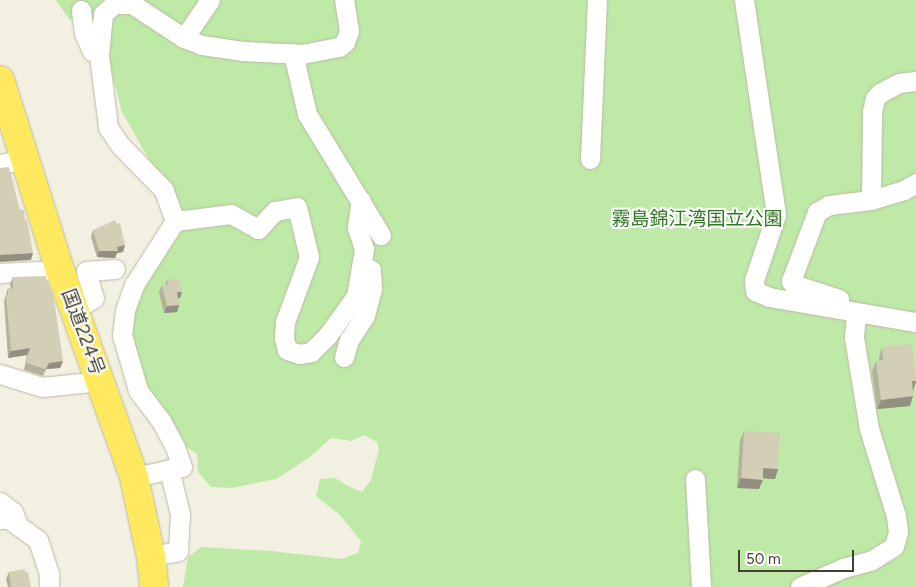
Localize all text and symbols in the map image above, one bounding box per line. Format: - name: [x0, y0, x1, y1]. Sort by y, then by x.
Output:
- park label: 霧島錦江湾国立公園: [612, 208, 782, 230]
- street label: 国道224号: [57, 286, 109, 378]
- scale bar: [741, 540, 857, 572]
- text: 50 m: [746, 550, 781, 568]

